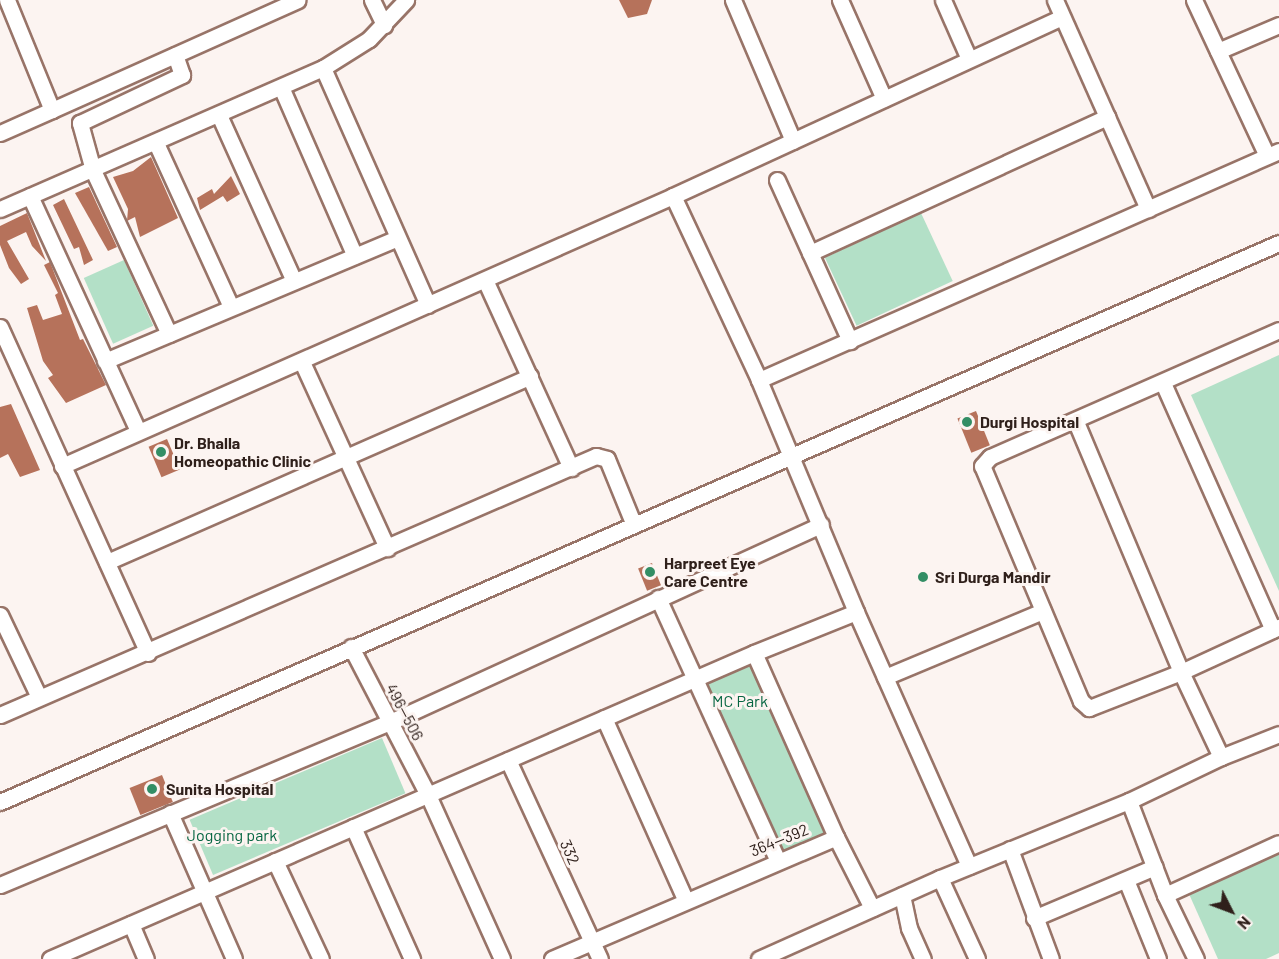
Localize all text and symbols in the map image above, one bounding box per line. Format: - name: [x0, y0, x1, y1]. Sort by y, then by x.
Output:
- place label: Durgi Hospital: [980, 412, 1079, 432]
- marker: Durgi Hospital: [958, 413, 976, 431]
- place label: Dr. Bhalla Homeopathic Clinic: [174, 433, 311, 471]
- marker: Dr. Bhalla Homeopathic Clinic: [152, 443, 170, 461]
- place label: Harpreet Eye Care Centre: [664, 553, 756, 591]
- marker: Harpreet Eye Care Centre: [641, 563, 659, 581]
- place label: Sri Durga Mandir: [935, 567, 1051, 587]
- marker: Sri Durga Mandir: [916, 570, 930, 584]
- street label: 496--506: [382, 680, 428, 744]
- park label: MC Park: [712, 691, 768, 711]
- place label: Sunita Hospital: [166, 779, 273, 799]
- marker: Sunita Hospital: [143, 780, 161, 798]
- street label: 364--392: [747, 820, 811, 860]
- park label: Jogging park: [187, 825, 277, 845]
- street label: 332: [556, 837, 584, 867]
- north arrow: [1201, 881, 1261, 941]
- text: N: [1234, 913, 1255, 934]

